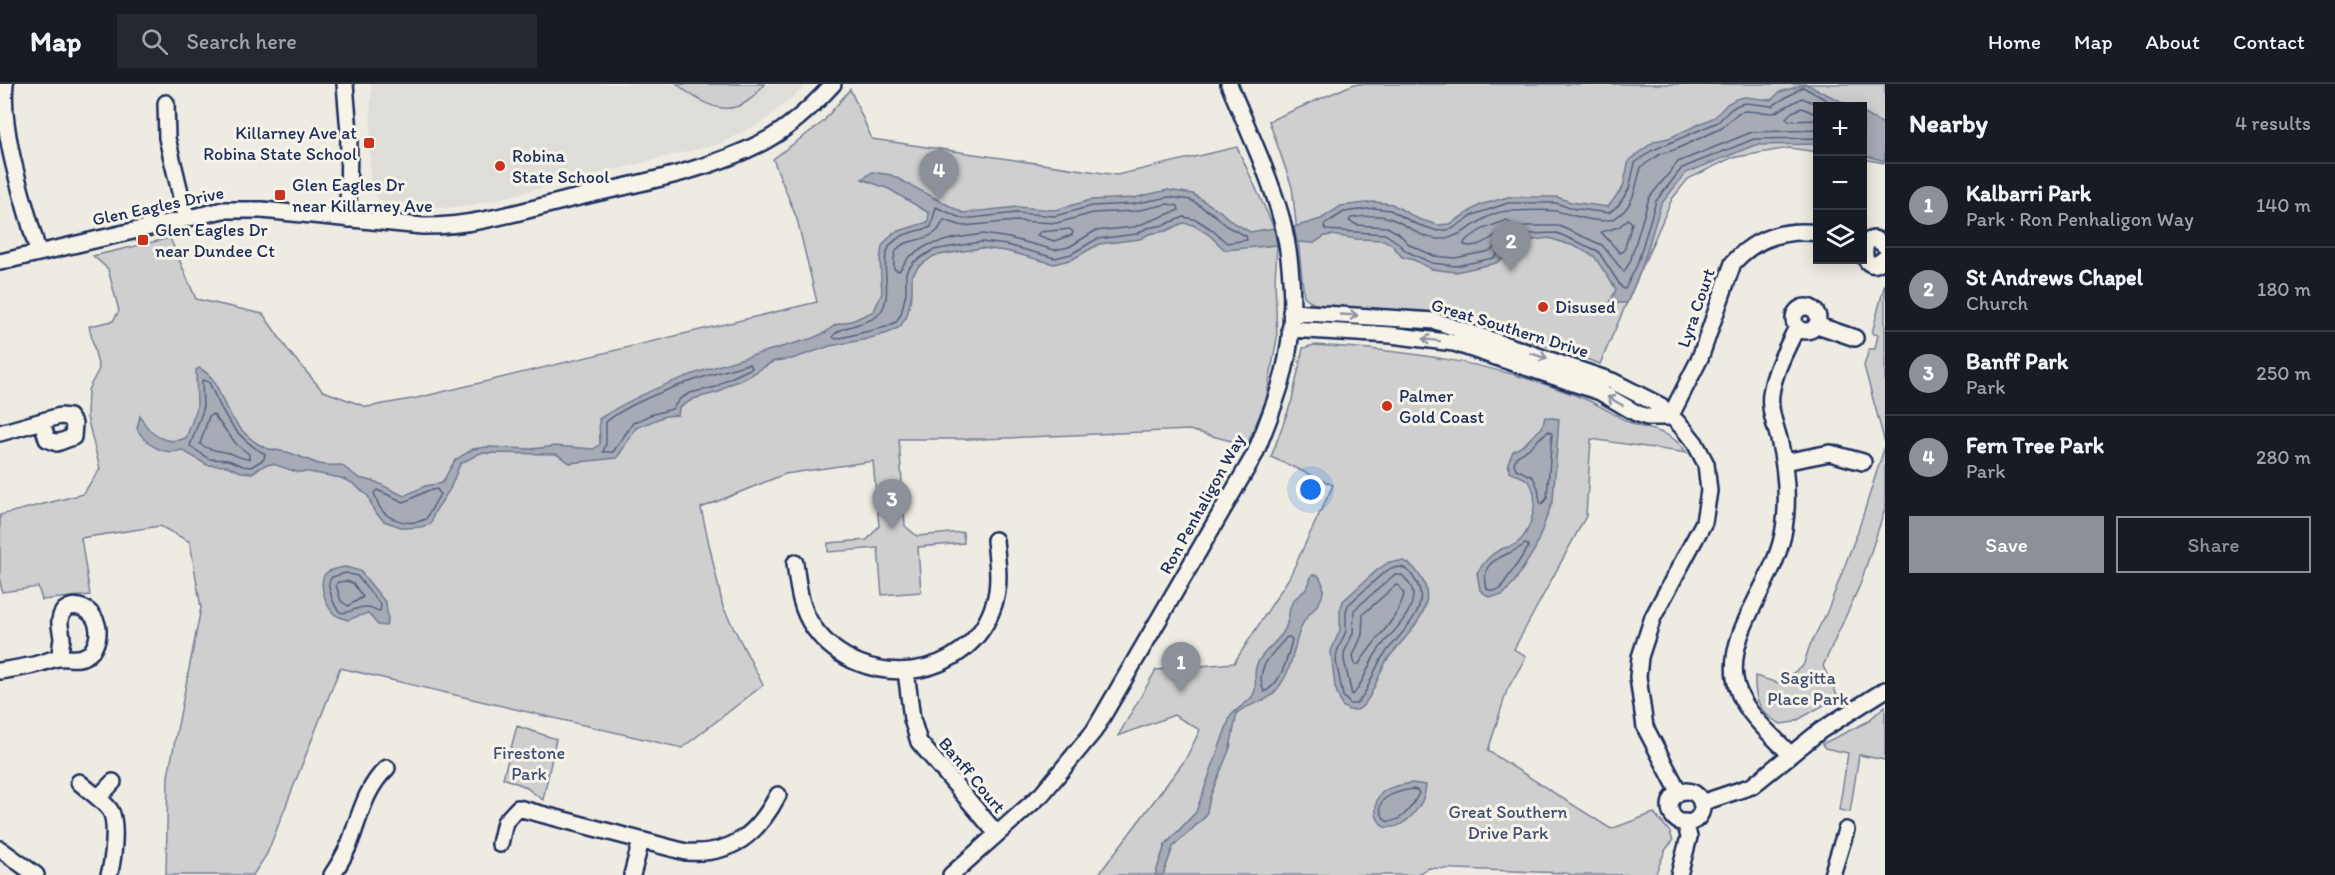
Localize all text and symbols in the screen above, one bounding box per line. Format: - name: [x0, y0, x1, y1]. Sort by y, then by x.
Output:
- search box: [117, 14, 537, 68]
- text: Map: [30, 24, 81, 58]
- icon: search: [138, 25, 171, 58]
- text: Search here: [186, 28, 297, 55]
- text: Home: [1988, 29, 2041, 54]
- text: Map: [2074, 29, 2113, 54]
- text: About: [2146, 29, 2200, 54]
- text: Contact: [2233, 29, 2305, 54]
- map controls: [1813, 102, 1867, 264]
- button: +: [1813, 102, 1867, 156]
- text: Nearby: [1909, 107, 1988, 139]
- text: 4 results: [2235, 111, 2311, 135]
- place label: Killarney Ave at Robina State School: [203, 122, 357, 165]
- marker: Killarney Ave at Robina State School: [362, 136, 376, 150]
- place label: Robina State School: [512, 145, 609, 188]
- pin: 4: [920, 150, 958, 200]
- button: −: [1813, 156, 1867, 210]
- marker: Robina State School: [493, 159, 507, 173]
- place label: Glen Eagles Dr near Killarney Ave: [292, 174, 433, 217]
- text: Kalbarri Park: [1966, 180, 2091, 207]
- street label: Glen Eagles Drive: [90, 181, 226, 231]
- marker: Glen Eagles Dr near Killarney Ave: [273, 188, 287, 202]
- text: 1: [1924, 193, 1933, 217]
- text: 140 m: [2256, 193, 2311, 217]
- text: Park · Ron Penhaligon Way: [1966, 207, 2194, 231]
- button: layers: [1813, 210, 1867, 264]
- place label: Glen Eagles Dr near Dundee Ct: [155, 219, 275, 262]
- pin: 2: [1492, 222, 1530, 271]
- marker: Glen Eagles Dr near Dundee Ct: [136, 233, 150, 247]
- text: St Andrews Chapel: [1966, 264, 2143, 291]
- street label: Lyra Court: [1672, 265, 1720, 350]
- text: 2: [1923, 277, 1934, 301]
- text: 180 m: [2257, 277, 2311, 301]
- text: Church: [1966, 291, 2028, 315]
- street label: Great Southern Drive: [1429, 294, 1591, 362]
- place label: Disused: [1555, 296, 1616, 318]
- marker: Disused: [1536, 300, 1550, 314]
- one-way arrow: [1339, 310, 1359, 321]
- one-way arrow: [1421, 334, 1441, 345]
- text: Banff Park: [1966, 348, 2068, 375]
- one-way arrow: [1529, 351, 1548, 362]
- text: 3: [1923, 361, 1934, 385]
- text: 250 m: [2256, 361, 2311, 385]
- text: Park: [1966, 375, 2005, 399]
- place label: Palmer Gold Coast: [1399, 385, 1485, 428]
- one-way arrow: [1607, 395, 1624, 407]
- marker: Palmer Gold Coast: [1380, 399, 1394, 413]
- street label: Ron Penhaligon Way: [1154, 430, 1250, 578]
- text: Fern Tree Park: [1966, 432, 2104, 459]
- text: 4: [1922, 445, 1935, 469]
- text: 280 m: [2256, 445, 2311, 469]
- text: Park: [1966, 459, 2005, 483]
- your location: [1296, 475, 1325, 504]
- pin: 3: [872, 480, 912, 529]
- button: Save: [1909, 516, 2104, 573]
- button: Share: [2116, 516, 2311, 573]
- pin: 1: [1162, 642, 1200, 692]
- park label: Sagitta Place Park: [1767, 667, 1849, 710]
- street label: Banff Court: [934, 732, 1010, 818]
- park label: Firestone Park: [493, 742, 565, 785]
- park label: Great Southern Drive Park: [1449, 801, 1568, 844]

